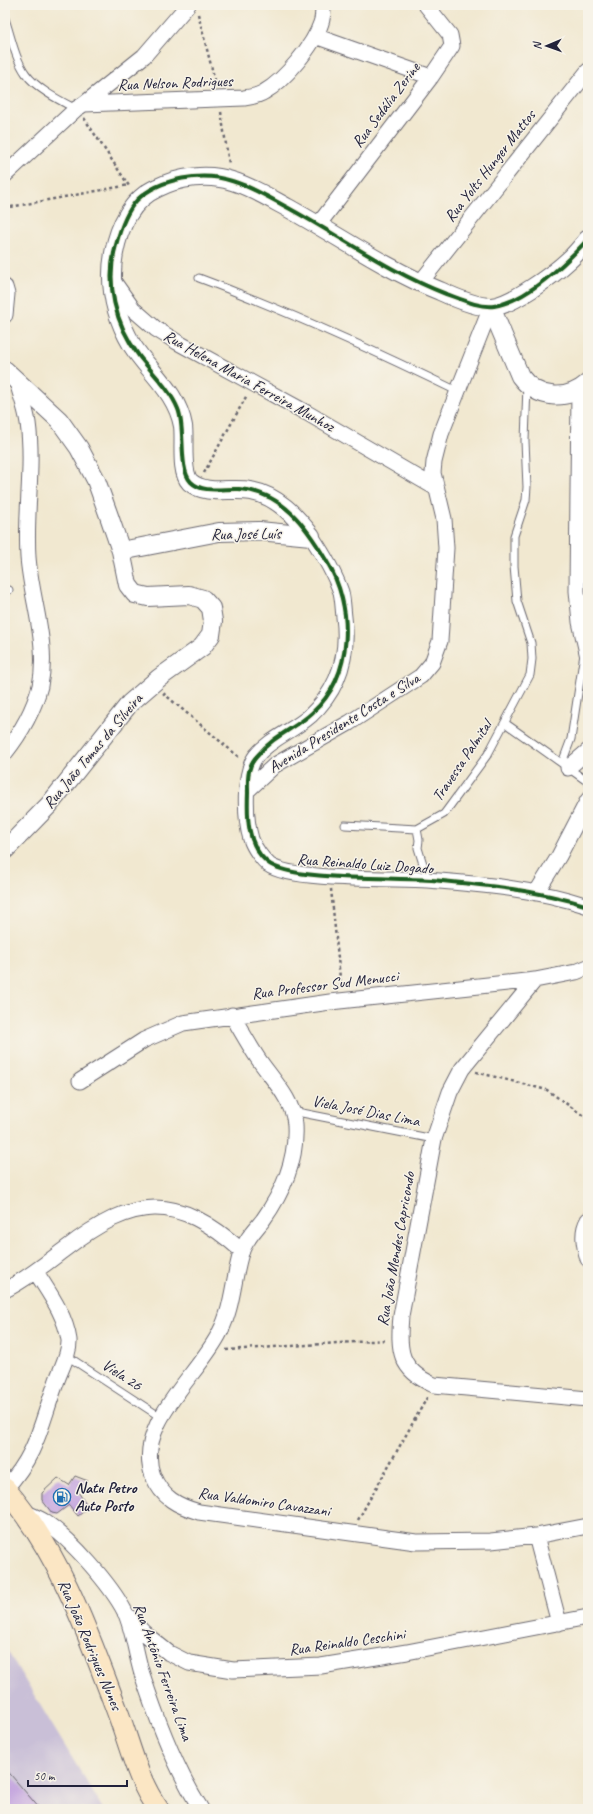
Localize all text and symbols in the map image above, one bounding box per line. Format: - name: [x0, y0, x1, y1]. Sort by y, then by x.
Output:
- north arrow: [527, 26, 567, 66]
- text: N: [530, 41, 544, 50]
- street label: Rua Sedália Zerine: [348, 57, 426, 151]
- street label: Rua Nelson Rodrigues: [117, 71, 234, 95]
- street label: Rua Yolts Hunger Mattos: [440, 105, 541, 226]
- street label: Rua Helena Maria Ferreira Munhoz: [160, 326, 339, 437]
- street label: Rua José Luís: [211, 523, 283, 545]
- street label: Avenida Presidente Costa e Silva: [265, 668, 424, 778]
- street label: Rua João Tomas da Silveira: [39, 688, 148, 813]
- street label: Travessa Palmital: [428, 714, 498, 805]
- street label: Rua Reinaldo Luiz Dogado: [296, 849, 436, 879]
- street label: Rua Professor Sud Menucci: [251, 966, 401, 1004]
- street label: Viela José Dias Lima: [311, 1091, 422, 1131]
- street label: Rua João Mendes Capricondo: [373, 1169, 420, 1328]
- street label: Viela 26: [98, 1355, 146, 1396]
- place label: Natu Petro Auto Posto: [75, 1478, 138, 1516]
- street label: Rua Valdomiro Cavazzani: [197, 1483, 333, 1521]
- fuel station icon: Natu Petro Auto Posto: [52, 1487, 72, 1507]
- street label: Rua João Rodrigues Nunes: [53, 1577, 127, 1715]
- street label: Rua Antônio Ferreira Lima: [129, 1601, 198, 1745]
- street label: Rua Reinaldo Ceschini: [288, 1624, 408, 1660]
- scale bar: [28, 1762, 127, 1788]
- text: 50 m: [34, 1768, 56, 1784]

